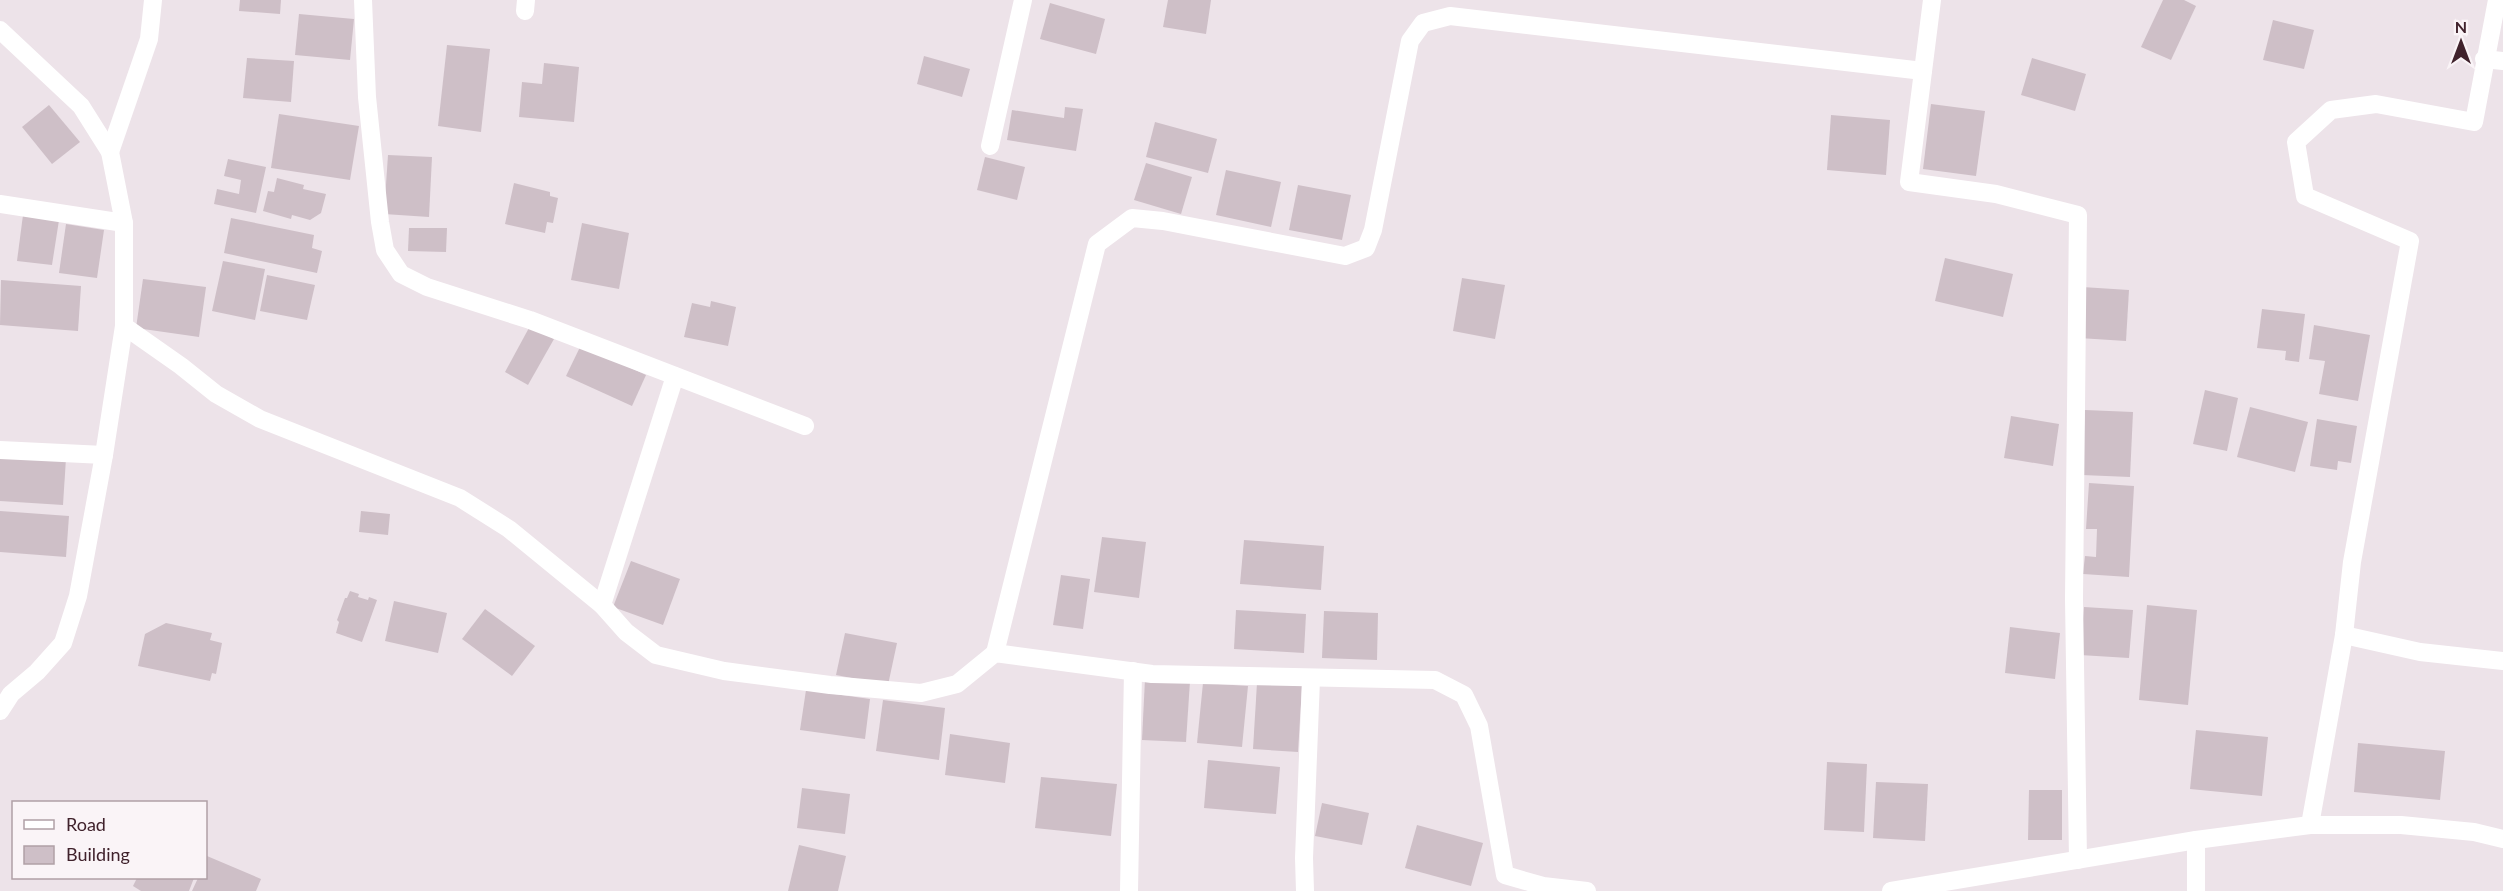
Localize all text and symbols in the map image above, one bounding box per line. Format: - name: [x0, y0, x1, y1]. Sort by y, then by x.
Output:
- north arrow: [2431, 12, 2491, 72]
- text: N: [2455, 17, 2467, 36]
- legend: [12, 801, 207, 879]
- text: Road: [66, 813, 106, 835]
- text: Building: [66, 843, 130, 865]

